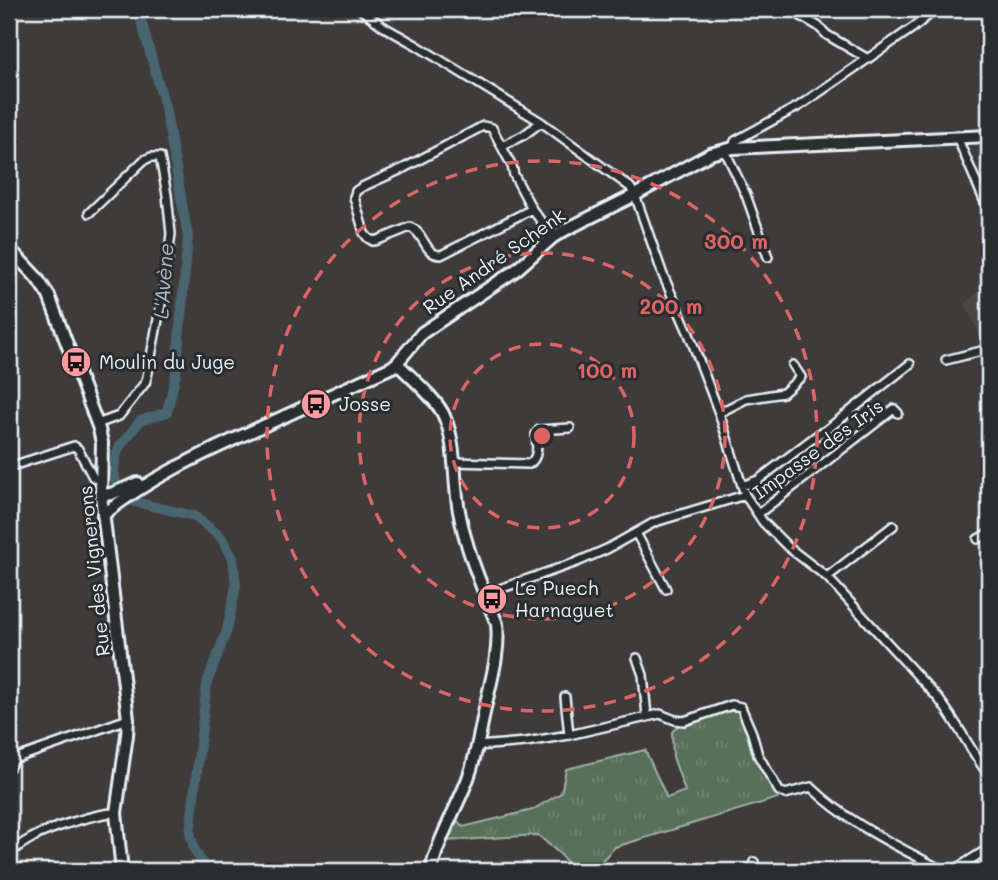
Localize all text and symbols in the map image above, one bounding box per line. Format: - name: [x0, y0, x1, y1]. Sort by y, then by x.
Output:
- street label: Rue André Schenk: [418, 202, 570, 319]
- text: 300 m: [704, 227, 768, 254]
- water label: L'Avène: [146, 242, 179, 320]
- text: 200 m: [640, 292, 702, 319]
- bus stop icon: Moulin du Juge: [59, 345, 93, 379]
- place label: Moulin du Juge: [99, 349, 235, 374]
- text: 100 m: [577, 356, 637, 383]
- bus stop icon: Josse: [299, 387, 333, 421]
- place label: Josse: [339, 391, 391, 416]
- street label: Impasse des Iris: [748, 393, 888, 504]
- centre of rings: [530, 424, 554, 448]
- street label: Rue des Vignerons: [72, 484, 115, 658]
- place label: Le Puech Harnaguet: [515, 575, 614, 622]
- bus stop icon: Le Puech Harnaguet: [475, 582, 509, 616]

